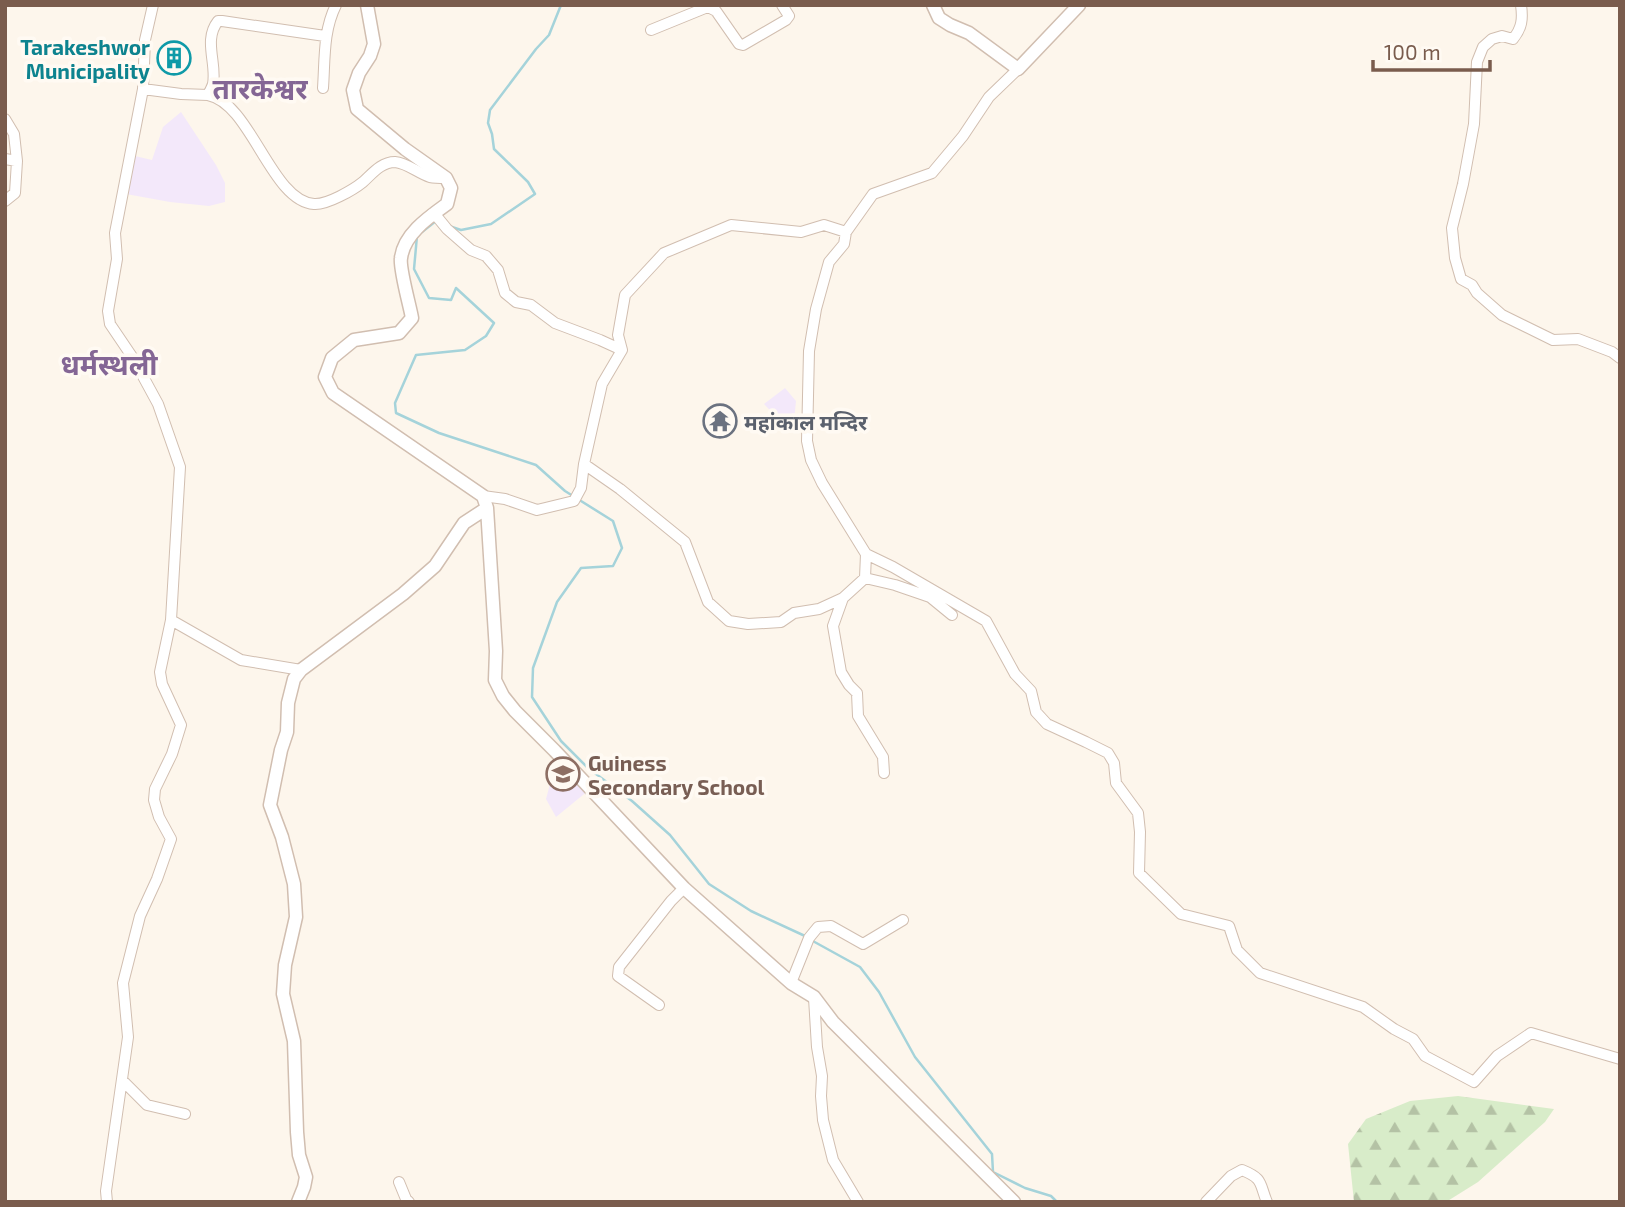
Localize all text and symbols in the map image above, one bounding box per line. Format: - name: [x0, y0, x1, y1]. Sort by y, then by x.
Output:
- scale bar: [1373, 28, 1490, 72]
- place label: Tarakeshwor Municipality: [20, 34, 150, 84]
- building icon: Tarakeshwor Municipality: [155, 39, 193, 77]
- text: 100 m: [1384, 39, 1441, 64]
- district label: तारकेश्वर: [212, 71, 308, 105]
- district label: धर्मस्थली: [60, 347, 158, 381]
- temple icon: महांकाल मन्दिर: [701, 402, 739, 440]
- place label: महांकाल मन्दिर: [744, 409, 868, 434]
- place label: Guiness Secondary School: [588, 750, 765, 800]
- school or university icon: Guiness Secondary School: [544, 755, 582, 793]

